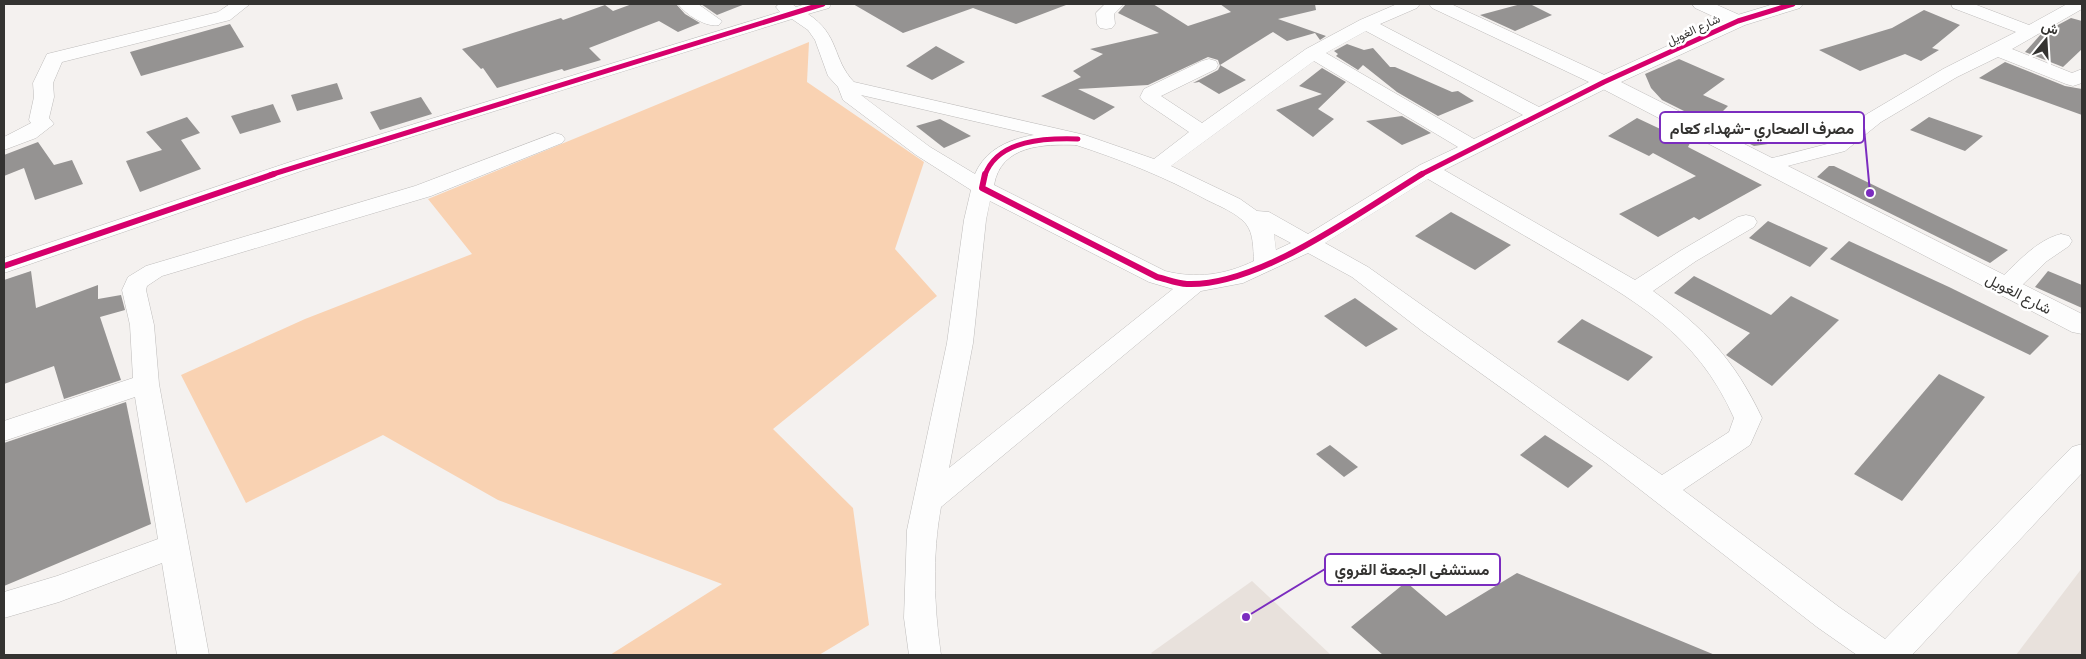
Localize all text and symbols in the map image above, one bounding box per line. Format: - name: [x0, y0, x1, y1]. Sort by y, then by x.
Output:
- street label: شارع الغويل: [1664, 11, 1723, 50]
- north arrow: [2021, 15, 2071, 65]
- text: ش: [2039, 16, 2061, 39]
- callout: مصرف الصحاري -شهداء كعام: [1660, 112, 1864, 143]
- text: مصرف الصحاري -شهداء كعام: [1670, 118, 1854, 142]
- street label: شارع الغويل: [1982, 269, 2055, 320]
- callout: مستشفى الجمعة القروي: [1325, 554, 1500, 585]
- text: مستشفى الجمعة القروي: [1335, 559, 1490, 583]

